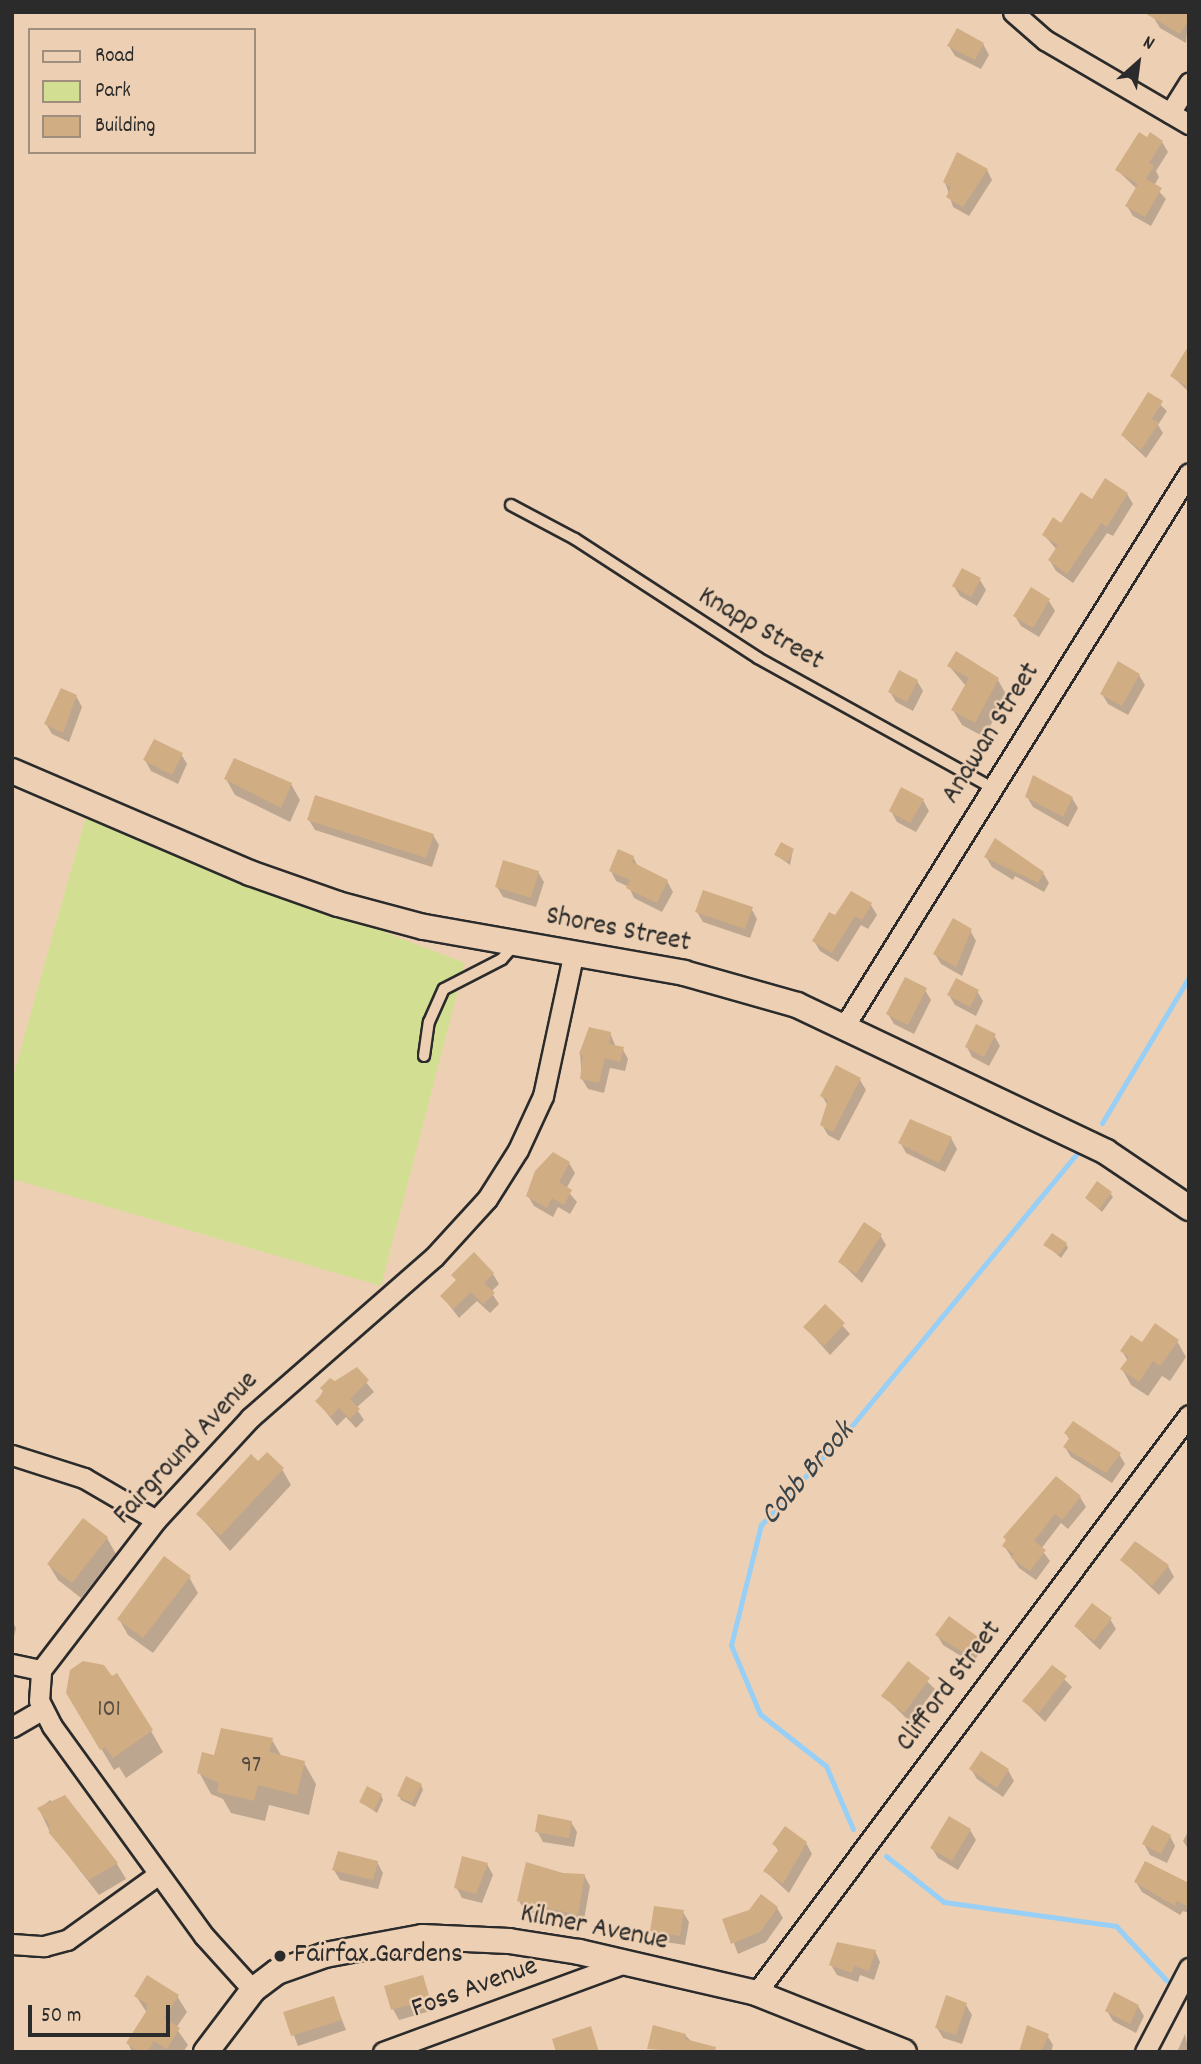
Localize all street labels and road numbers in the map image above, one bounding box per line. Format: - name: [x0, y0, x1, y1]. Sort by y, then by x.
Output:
- street label: Knapp Street: [691, 581, 829, 679]
- street label: Anawan Street: [935, 657, 1049, 811]
- street label: Shores Street: [543, 901, 693, 961]
- street label: Fairground Avenue: [107, 1365, 267, 1533]
- street label: Clifford Street: [890, 1615, 1010, 1759]
- street label: Kilmer Avenue: [517, 1898, 671, 1960]
- street label: Foss Avenue: [407, 1951, 543, 2027]

